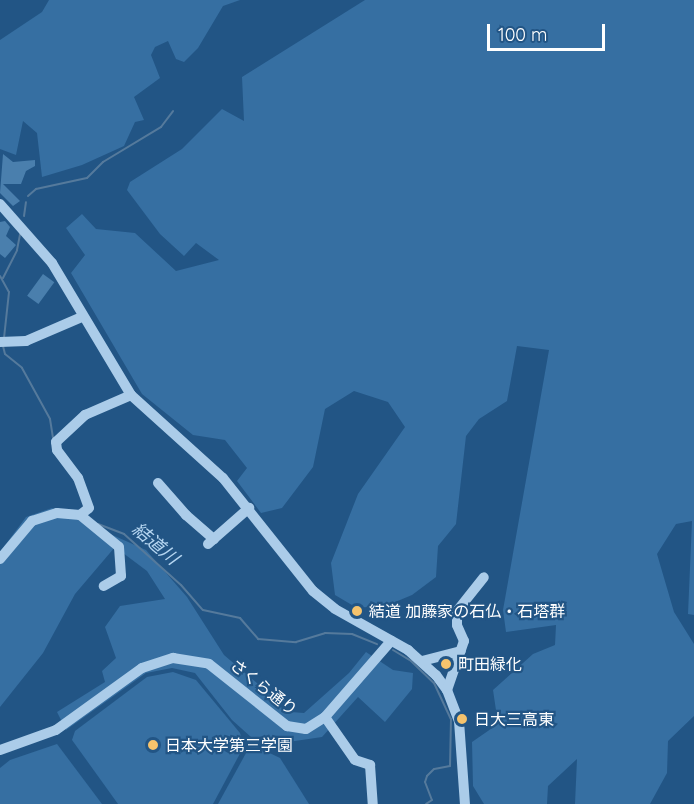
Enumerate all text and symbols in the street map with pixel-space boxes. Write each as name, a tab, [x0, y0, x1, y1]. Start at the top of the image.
scale bar	[490, 12, 608, 50]
text: 100 m	[498, 23, 547, 46]
water label: 結道川	[127, 518, 183, 570]
place label: 結道 加藤家の石仏・石塔群	[369, 601, 565, 621]
marker: 結道 加藤家の石仏・石塔群	[350, 604, 364, 618]
place label: 町田緑化	[458, 654, 522, 674]
street label: さくら通り	[227, 655, 301, 719]
marker: 町田緑化	[439, 657, 453, 671]
place label: 日大三高東	[474, 709, 554, 729]
marker: 日大三高東	[455, 712, 469, 726]
place label: 日本大学第三学園	[165, 735, 293, 755]
marker: 日本大学第三学園	[146, 738, 160, 752]

